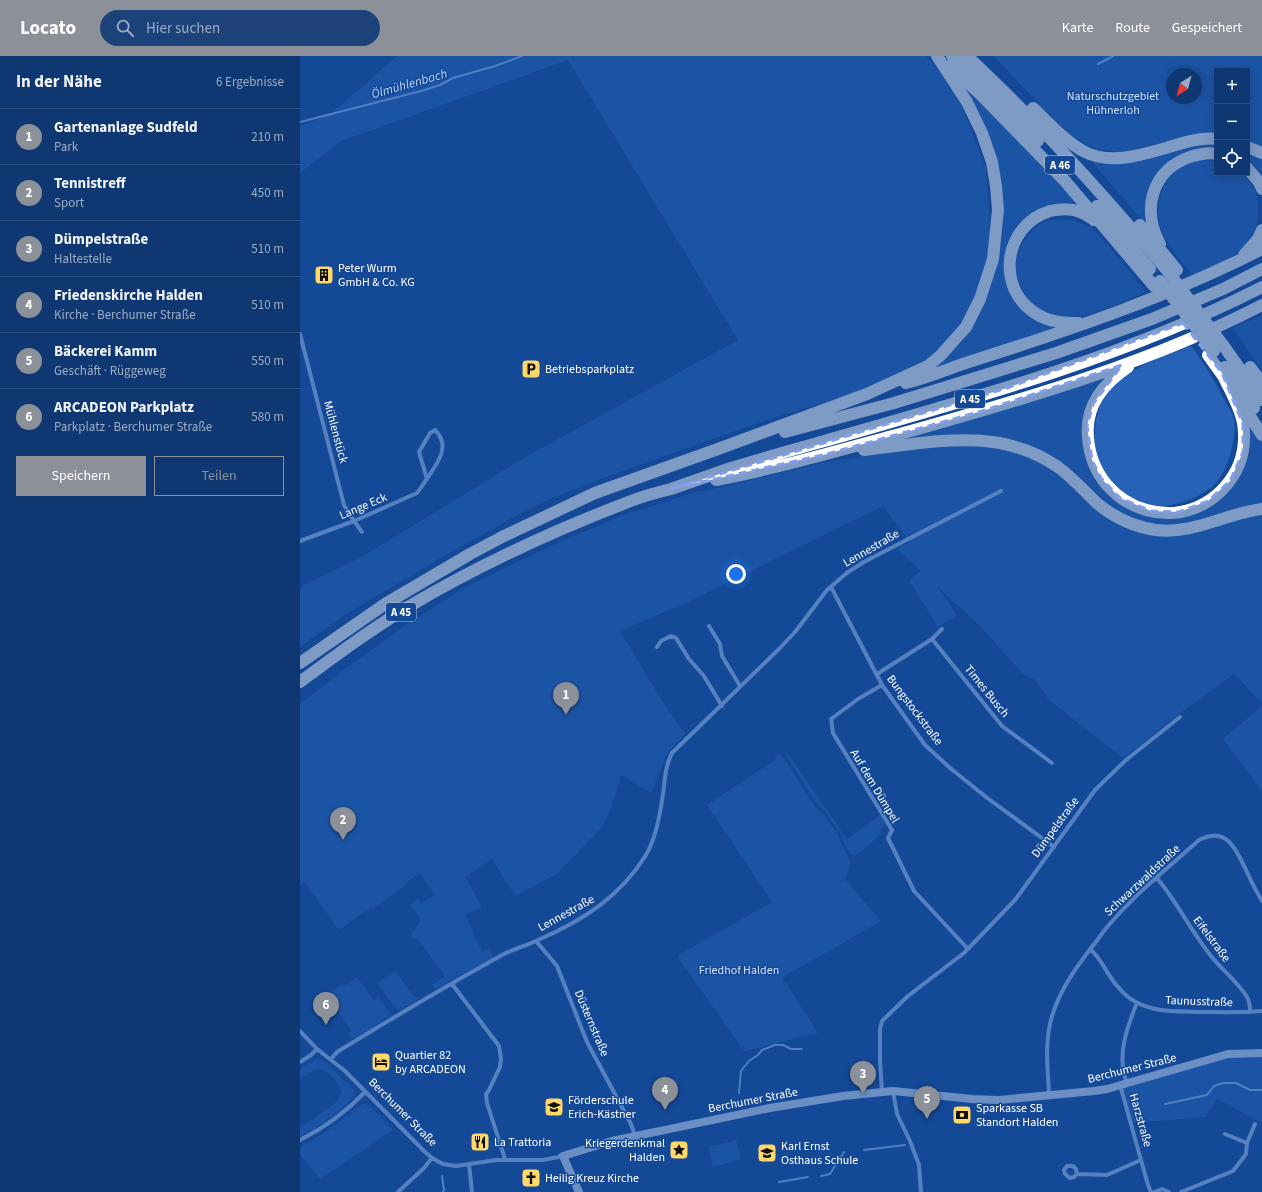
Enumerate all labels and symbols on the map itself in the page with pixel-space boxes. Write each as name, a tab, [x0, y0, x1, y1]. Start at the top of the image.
water label: Ölmühlenbach	[369, 64, 449, 103]
north arrow	[1166, 68, 1202, 104]
park label: Naturschutzgebiet Hühnerloh	[1067, 88, 1159, 119]
road number: A 46	[1045, 156, 1075, 174]
place label: Peter Wurm GmbH & Co. KG	[338, 260, 415, 291]
building icon: Peter Wurm GmbH & Co. KG	[313, 264, 335, 286]
parking icon: Betriebsparkplatz	[520, 358, 542, 380]
place label: Betriebsparkplatz	[545, 361, 634, 378]
road number: A 45	[955, 390, 985, 408]
street label: Mühlenstück	[319, 399, 352, 465]
street label: Lange Eck	[337, 489, 390, 524]
street label: Lennestraße	[840, 525, 903, 571]
your location	[726, 564, 746, 584]
road number: A 45	[386, 603, 416, 621]
street label: Times Busch	[960, 661, 1013, 721]
street label: Bungstockstraße	[882, 671, 947, 749]
pin: 1	[553, 682, 579, 715]
street label: Auf dem Dümpel	[846, 746, 903, 826]
street label: Dümpelstraße	[1028, 793, 1083, 861]
pin: 2	[330, 807, 356, 840]
street label: Schwarzwaldstraße	[1101, 841, 1184, 920]
street label: Lennestraße	[535, 891, 598, 936]
street label: Eifelstraße	[1189, 913, 1234, 966]
park label: Friedhof Halden	[699, 962, 779, 979]
street label: Düsternstraße	[570, 987, 613, 1059]
pin: 6	[313, 992, 339, 1025]
street label: Taunusstraße	[1165, 992, 1233, 1011]
place label: Quartier 82 by ARCADEON	[395, 1047, 466, 1078]
street label: Berchumer Straße	[1086, 1049, 1178, 1088]
hotel icon: Quartier 82 by ARCADEON	[370, 1051, 392, 1073]
pin: 3	[850, 1061, 876, 1094]
street label: Berchumer Straße	[364, 1074, 441, 1151]
pin: 4	[652, 1077, 678, 1110]
street label: Berchumer Straße	[707, 1083, 799, 1118]
pin: 5	[914, 1086, 940, 1119]
street label: Harzstraße	[1125, 1091, 1156, 1149]
place label: Förderschule Erich-Kästner	[568, 1092, 637, 1123]
school or university icon: Förderschule Erich-Kästner	[543, 1096, 565, 1118]
place label: Sparkasse SB Standort Halden	[976, 1100, 1058, 1131]
bank icon: Sparkasse SB Standort Halden	[951, 1104, 973, 1126]
restaurant icon: La Trattoria	[469, 1131, 491, 1153]
place label: La Trattoria	[494, 1134, 551, 1151]
place label: Kriegerdenkmal Halden	[585, 1135, 665, 1166]
place label: Karl Ernst Osthaus Schule	[781, 1138, 858, 1169]
place icon: Kriegerdenkmal Halden	[668, 1139, 690, 1161]
school or university icon: Karl Ernst Osthaus Schule	[756, 1142, 778, 1164]
church icon: Heilig Kreuz Kirche	[520, 1167, 542, 1189]
place label: Heilig Kreuz Kirche	[545, 1170, 639, 1187]

